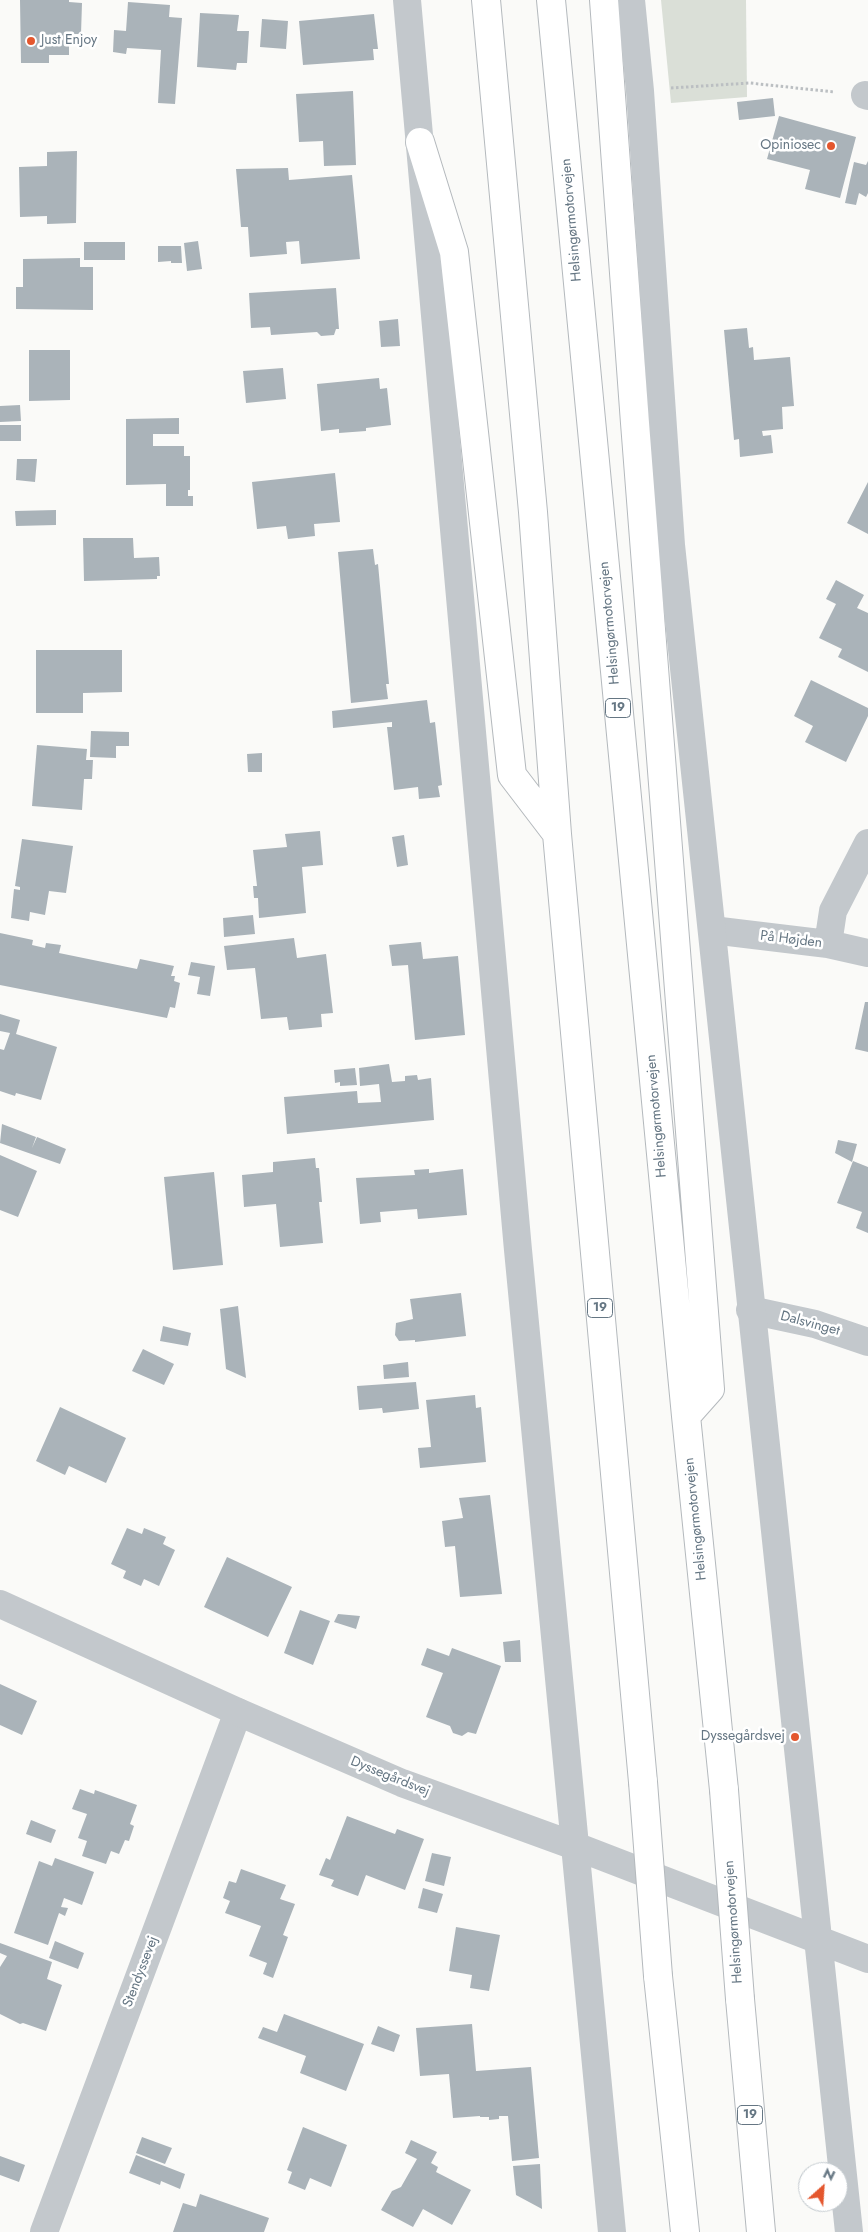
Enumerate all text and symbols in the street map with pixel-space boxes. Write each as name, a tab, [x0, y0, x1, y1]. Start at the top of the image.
place label: Just Enjoy	[41, 33, 97, 49]
marker: Just Enjoy	[25, 35, 37, 47]
place label: Opiniosec	[760, 138, 821, 154]
marker: Opiniosec	[825, 140, 837, 152]
street label: Helsingørmotorvejen	[558, 158, 586, 282]
street label: Helsingørmotorvejen	[596, 561, 624, 685]
road number: 19	[606, 698, 630, 718]
street label: På Højden	[759, 928, 823, 952]
street label: Helsingørmotorvejen	[643, 1054, 671, 1178]
road number: 19	[588, 1299, 612, 1318]
street label: Dalsvinget	[778, 1308, 842, 1340]
street label: Helsingørmotorvejen	[681, 1457, 711, 1581]
place label: Dyssegårdsvej	[701, 1729, 785, 1745]
marker: Dyssegårdsvej	[789, 1731, 801, 1743]
street label: Dyssegårdsvej	[348, 1753, 432, 1801]
street label: Helsingørmotorvejen	[721, 1860, 747, 1984]
street label: Stendyssevej	[120, 1934, 162, 2010]
road number: 19	[738, 2106, 762, 2124]
north arrow	[798, 2162, 848, 2212]
text: N	[820, 2163, 839, 2186]

